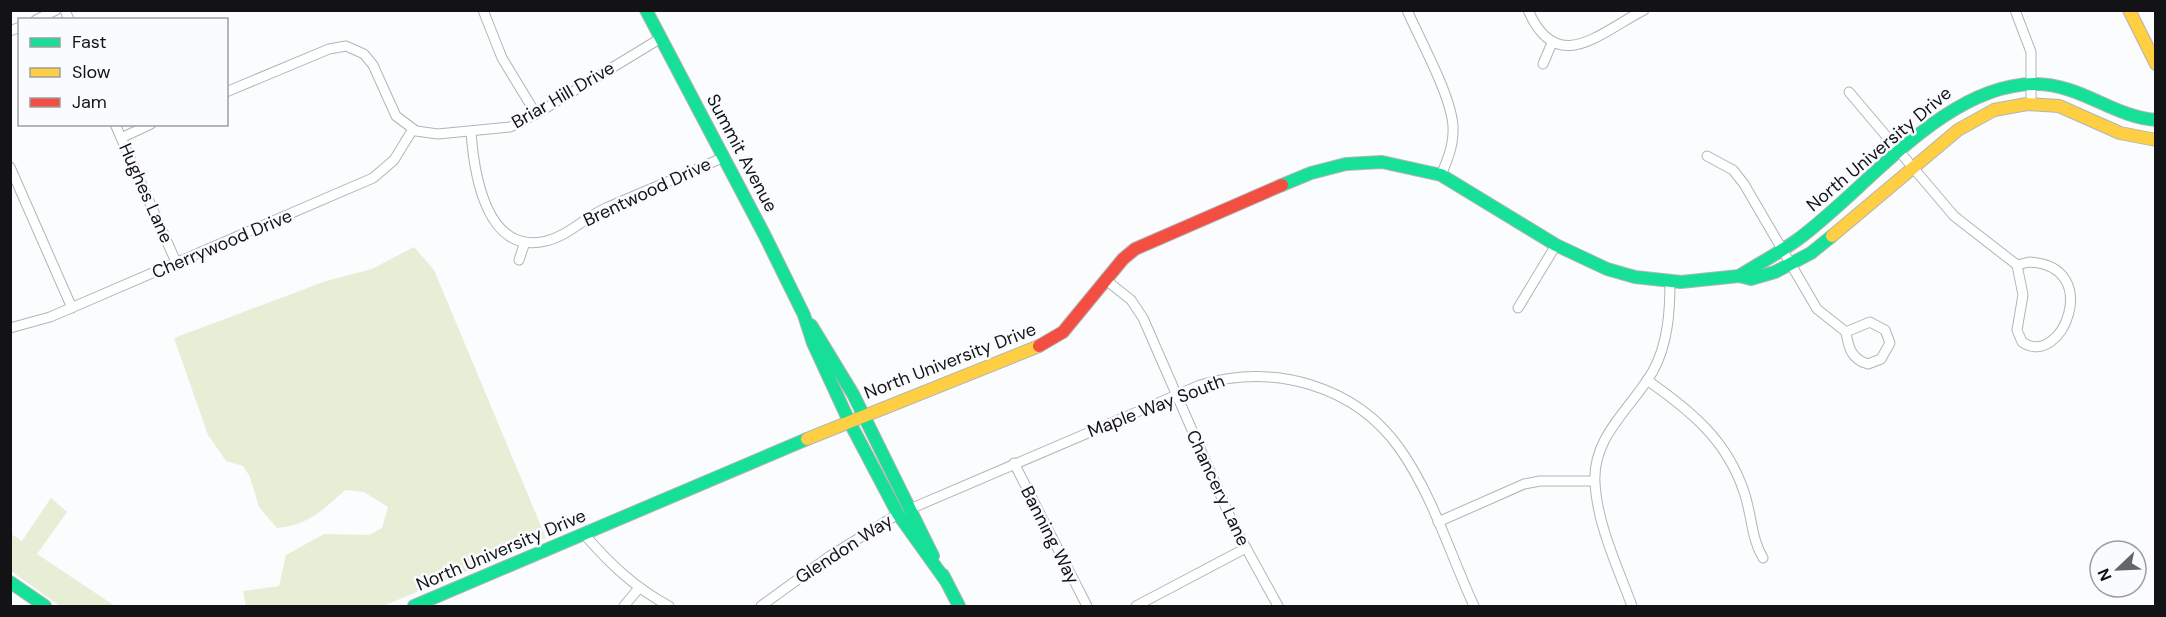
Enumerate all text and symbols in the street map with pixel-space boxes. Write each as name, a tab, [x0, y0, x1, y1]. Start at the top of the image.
legend	[18, 18, 228, 126]
text: Fast	[72, 30, 107, 54]
street label: Briar Hill Drive	[507, 56, 619, 134]
text: Slow	[72, 60, 111, 84]
street label: North University Drive	[1802, 81, 1956, 217]
text: Jam	[72, 90, 107, 114]
street label: Summit Avenue	[701, 90, 783, 216]
street label: Hughes Lane	[113, 139, 179, 247]
street label: Brentwood Drive	[579, 152, 715, 232]
street label: Cherrywood Drive	[148, 204, 296, 284]
street label: North University Drive	[861, 317, 1039, 405]
street label: Maple Way South	[1084, 369, 1228, 443]
street label: Chancery Lane	[1181, 426, 1255, 550]
street label: Banning Way	[1015, 482, 1085, 588]
street label: North University Drive	[412, 503, 590, 597]
street label: Glendon Way	[791, 509, 897, 589]
north arrow	[2088, 539, 2148, 599]
text: N	[2093, 565, 2117, 584]

